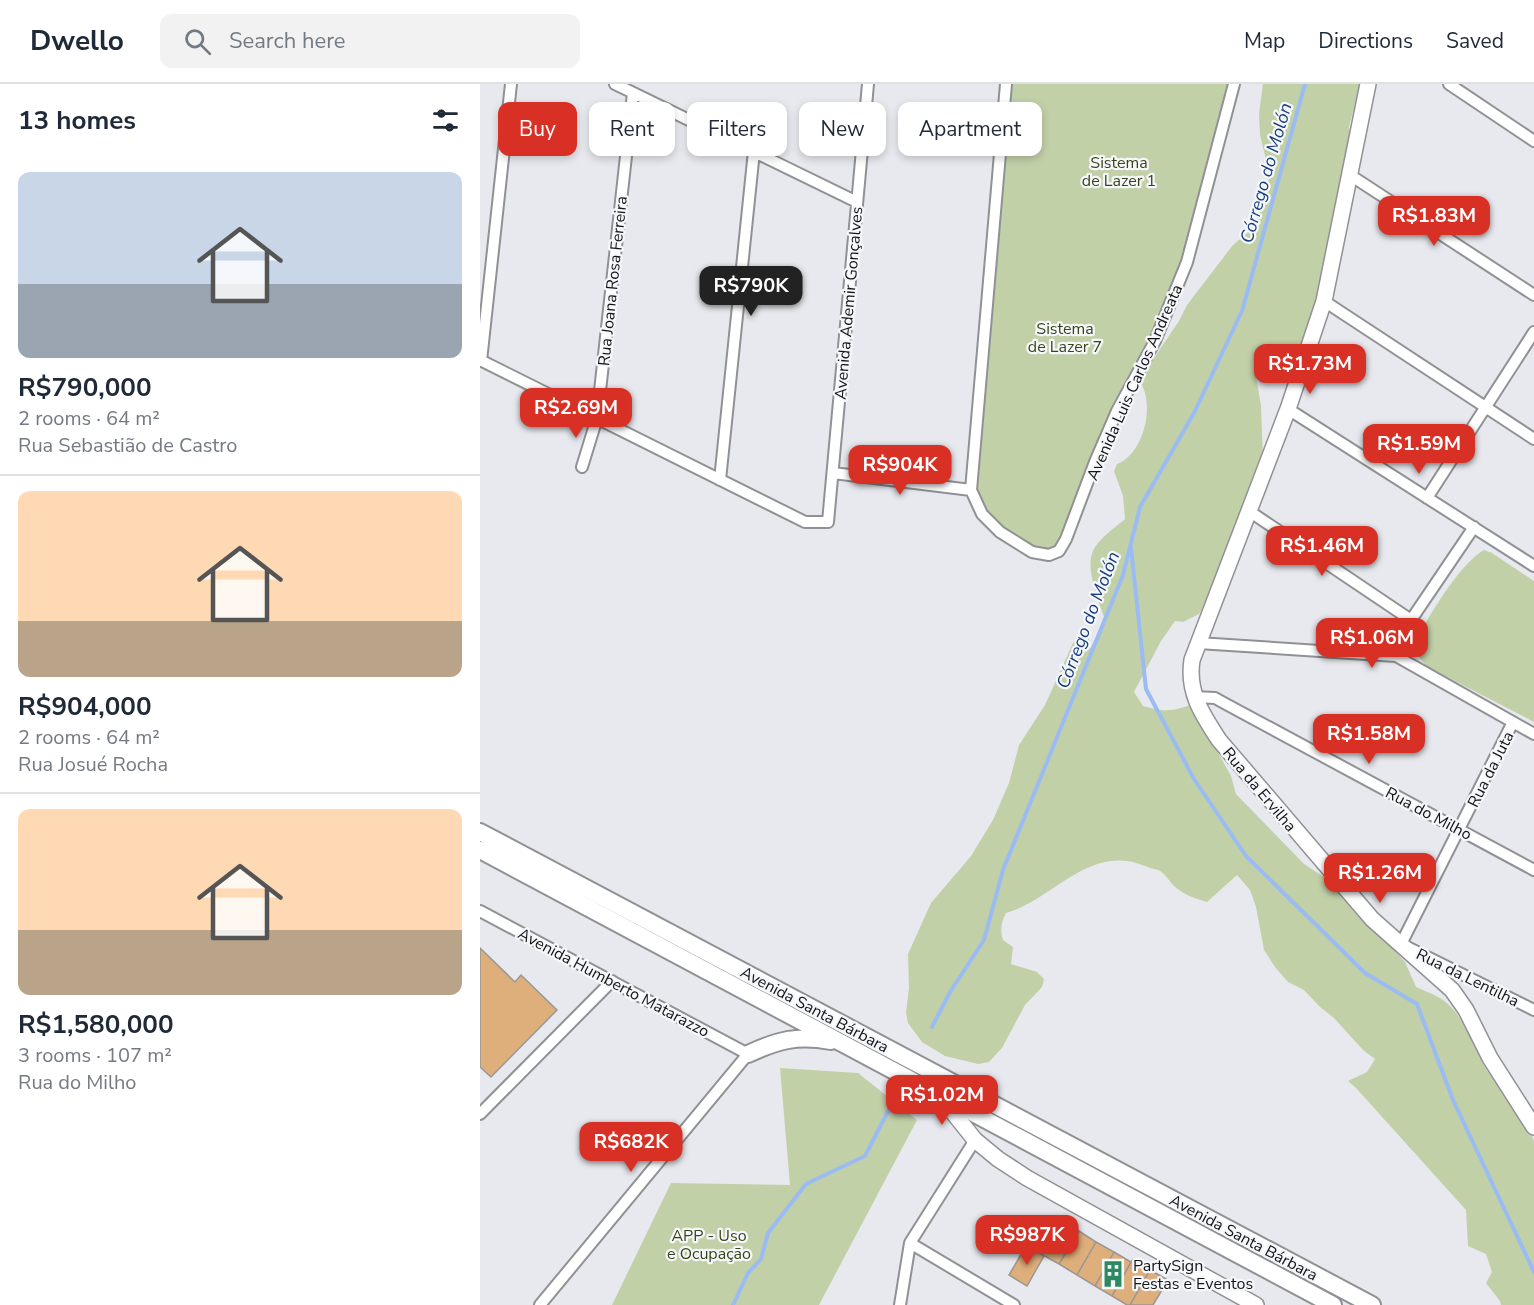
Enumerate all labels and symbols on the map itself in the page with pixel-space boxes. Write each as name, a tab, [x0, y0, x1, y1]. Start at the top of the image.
water label: Córrego do Molón	[1234, 100, 1298, 246]
park label: Sistema de Lazer 1	[1082, 152, 1156, 192]
street label: Rua Joana Rosa Ferreira	[593, 195, 633, 367]
pin: R$1.83M	[1379, 196, 1489, 247]
street label: Avenida Ademir Gonçalves	[830, 206, 868, 400]
pin: R$790K	[702, 266, 800, 317]
street label: Avenida Luis Carlos Andreata	[1082, 281, 1188, 484]
park label: Sistema de Lazer 7	[1028, 318, 1102, 358]
pin: R$1.73M	[1255, 344, 1365, 395]
pin: R$2.69M	[521, 388, 631, 439]
pin: R$1.59M	[1364, 424, 1474, 475]
pin: R$904K	[851, 445, 949, 496]
pin: R$1.46M	[1267, 526, 1377, 577]
water label: Córrego do Molón	[1051, 548, 1125, 692]
pin: R$1.06M	[1317, 618, 1427, 669]
pin: R$1.58M	[1314, 714, 1424, 765]
street label: Rua da Juta	[1462, 728, 1519, 811]
street label: Rua da Ervilha	[1217, 743, 1301, 837]
street label: Rua do Milho	[1382, 782, 1476, 846]
pin: R$1.26M	[1325, 853, 1435, 904]
street label: Avenida Humberto Matarazzo	[514, 923, 713, 1043]
street label: Rua da Lentilha	[1412, 943, 1523, 1012]
street label: Avenida Santa Bárbara	[736, 961, 893, 1058]
pin: R$1.02M	[887, 1075, 997, 1126]
pin: R$682K	[582, 1122, 680, 1173]
street label: Avenida Santa Bárbara	[1165, 1189, 1322, 1286]
pin: R$987K	[978, 1215, 1076, 1266]
park label: APP - Uso e Ocupação	[667, 1225, 751, 1265]
place label: PartySign Festas e Eventos	[1133, 1255, 1253, 1295]
building icon: PartySign Festas e Eventos	[1098, 1259, 1128, 1289]

